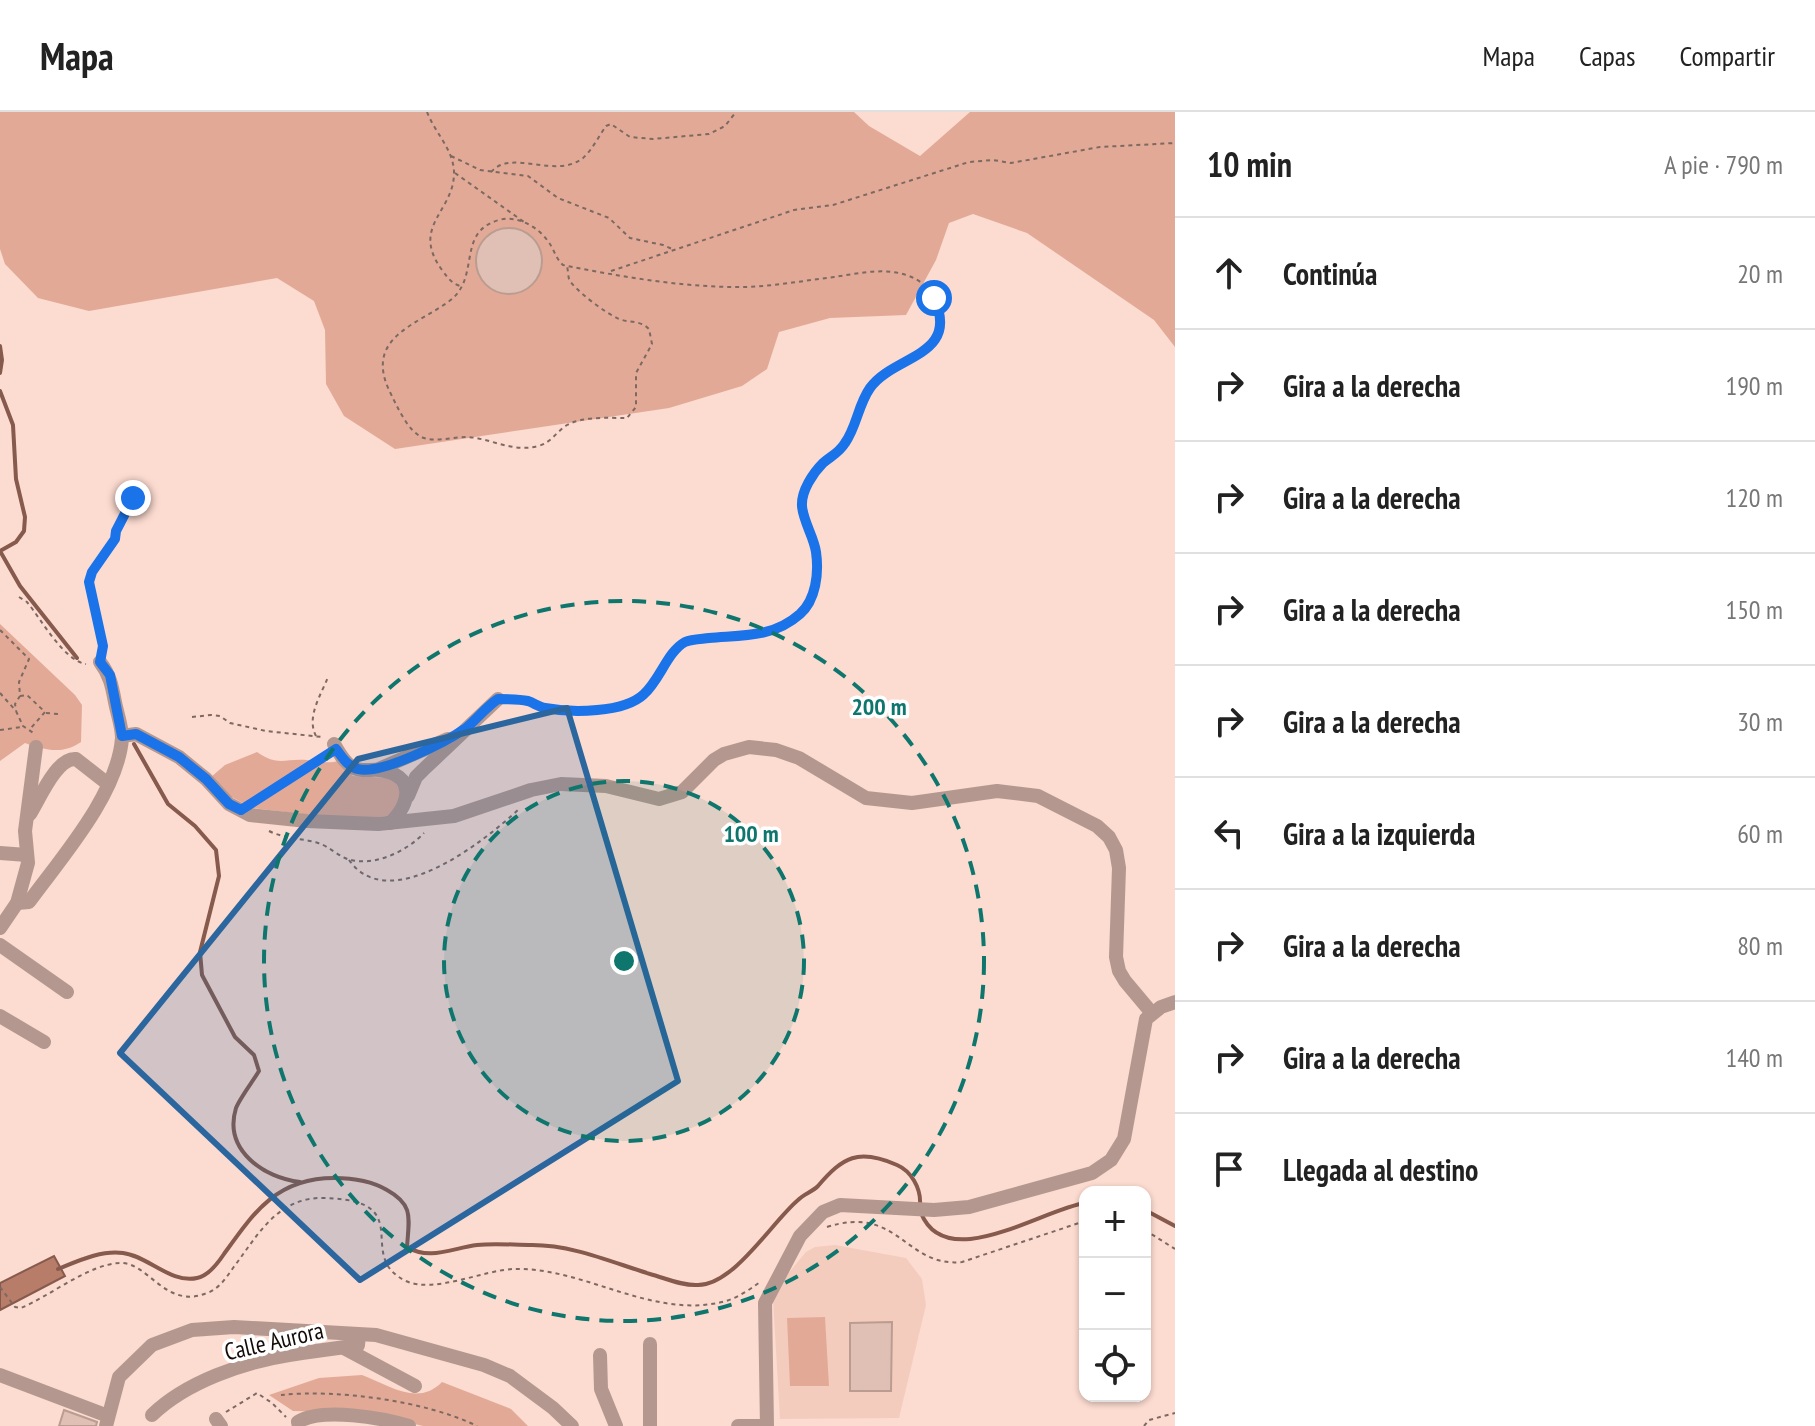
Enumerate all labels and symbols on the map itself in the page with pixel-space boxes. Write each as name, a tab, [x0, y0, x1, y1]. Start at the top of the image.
route start	[916, 280, 952, 316]
route end	[115, 480, 151, 516]
text: 200 m	[851, 691, 907, 722]
text: 100 m	[723, 818, 779, 849]
centre of rings	[610, 947, 638, 975]
street label: Calle Aurora	[221, 1315, 327, 1367]

